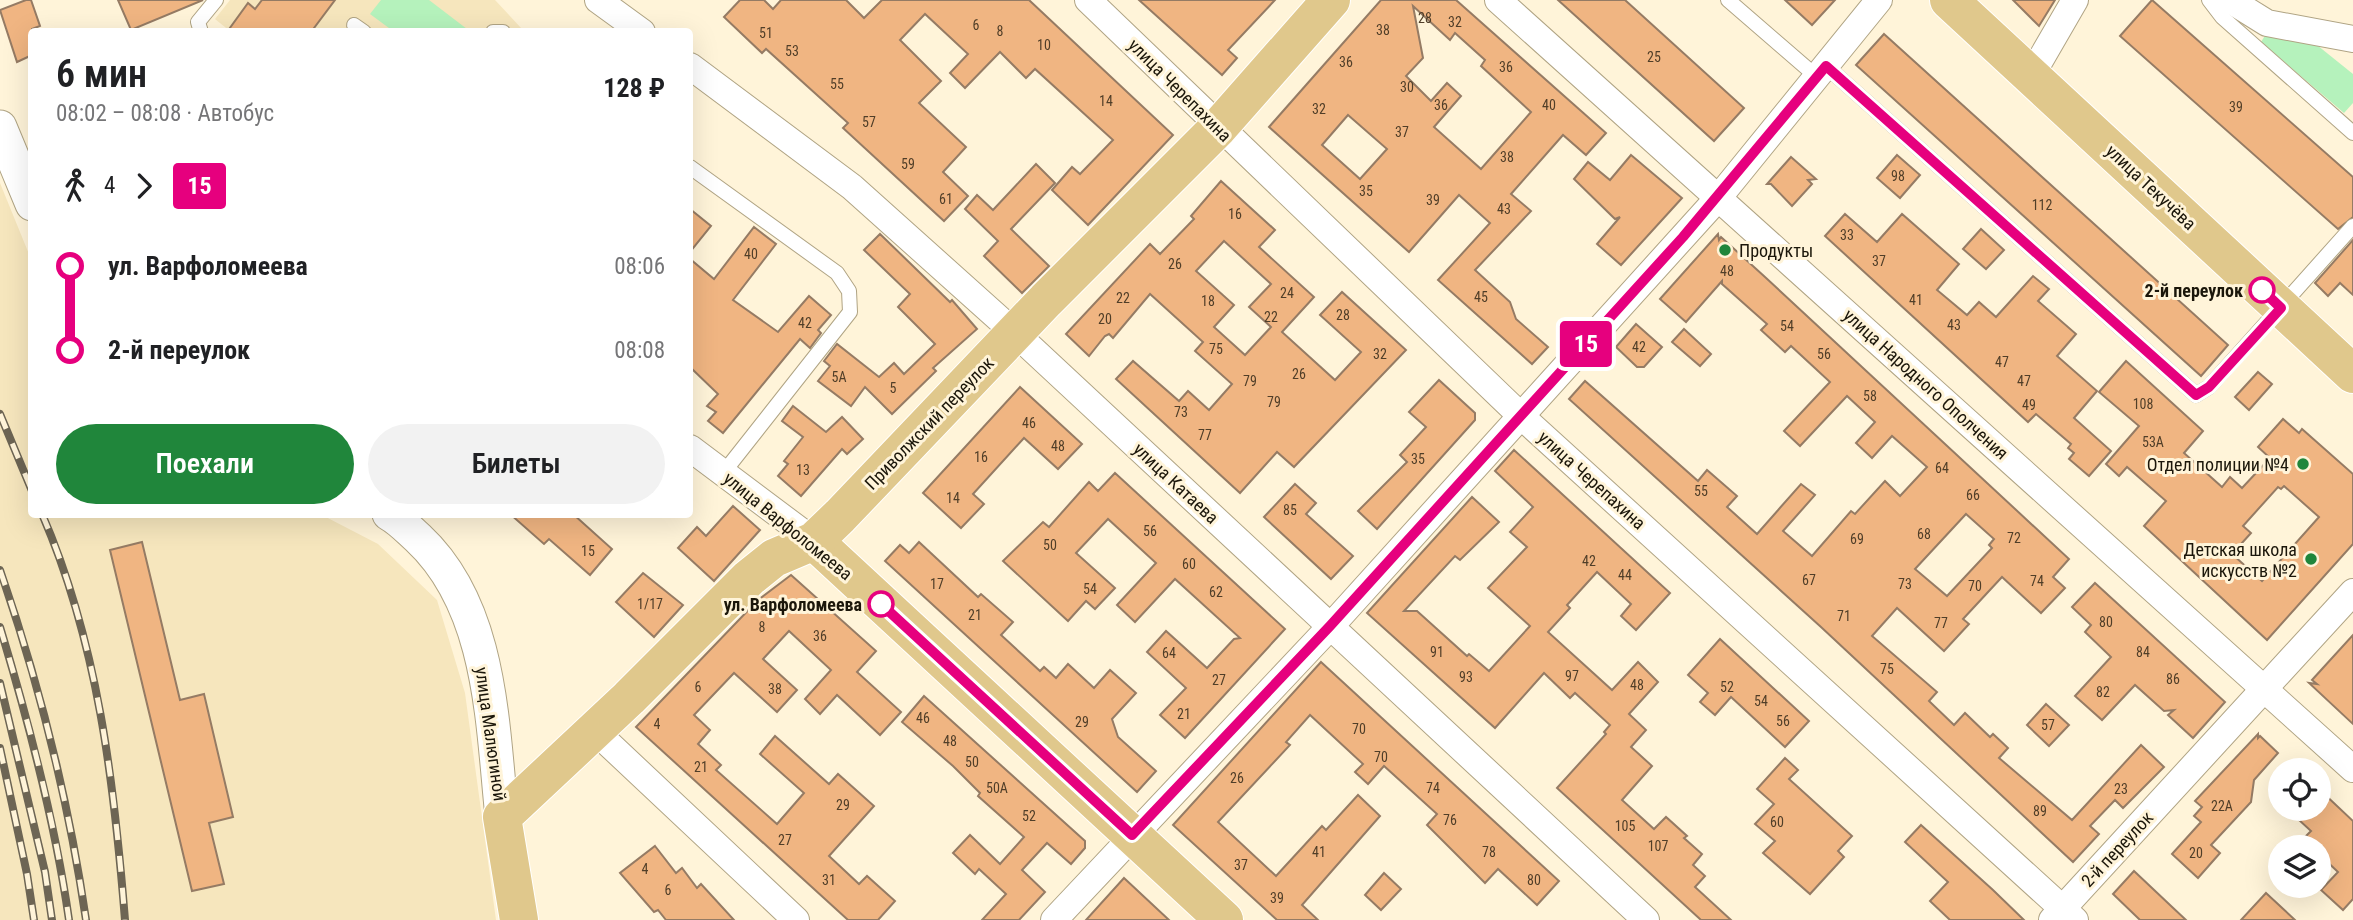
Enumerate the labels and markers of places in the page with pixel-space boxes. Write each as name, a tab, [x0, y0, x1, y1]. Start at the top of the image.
place label: Продукты	[1739, 240, 1813, 261]
marker: Продукты	[1717, 242, 1733, 258]
marker: 2-й переулок	[2249, 277, 2275, 303]
place label: 2-й переулок	[2145, 280, 2243, 301]
place label: Отдел полиции №4	[2147, 454, 2289, 475]
marker: Отдел полиции №4	[2295, 456, 2311, 472]
place label: Детская школа искусств №2	[2184, 539, 2297, 581]
marker: Детская школа искусств №2	[2303, 551, 2319, 567]
marker: ул. Варфоломеева	[868, 591, 894, 617]
place label: ул. Варфоломеева	[724, 594, 862, 615]

